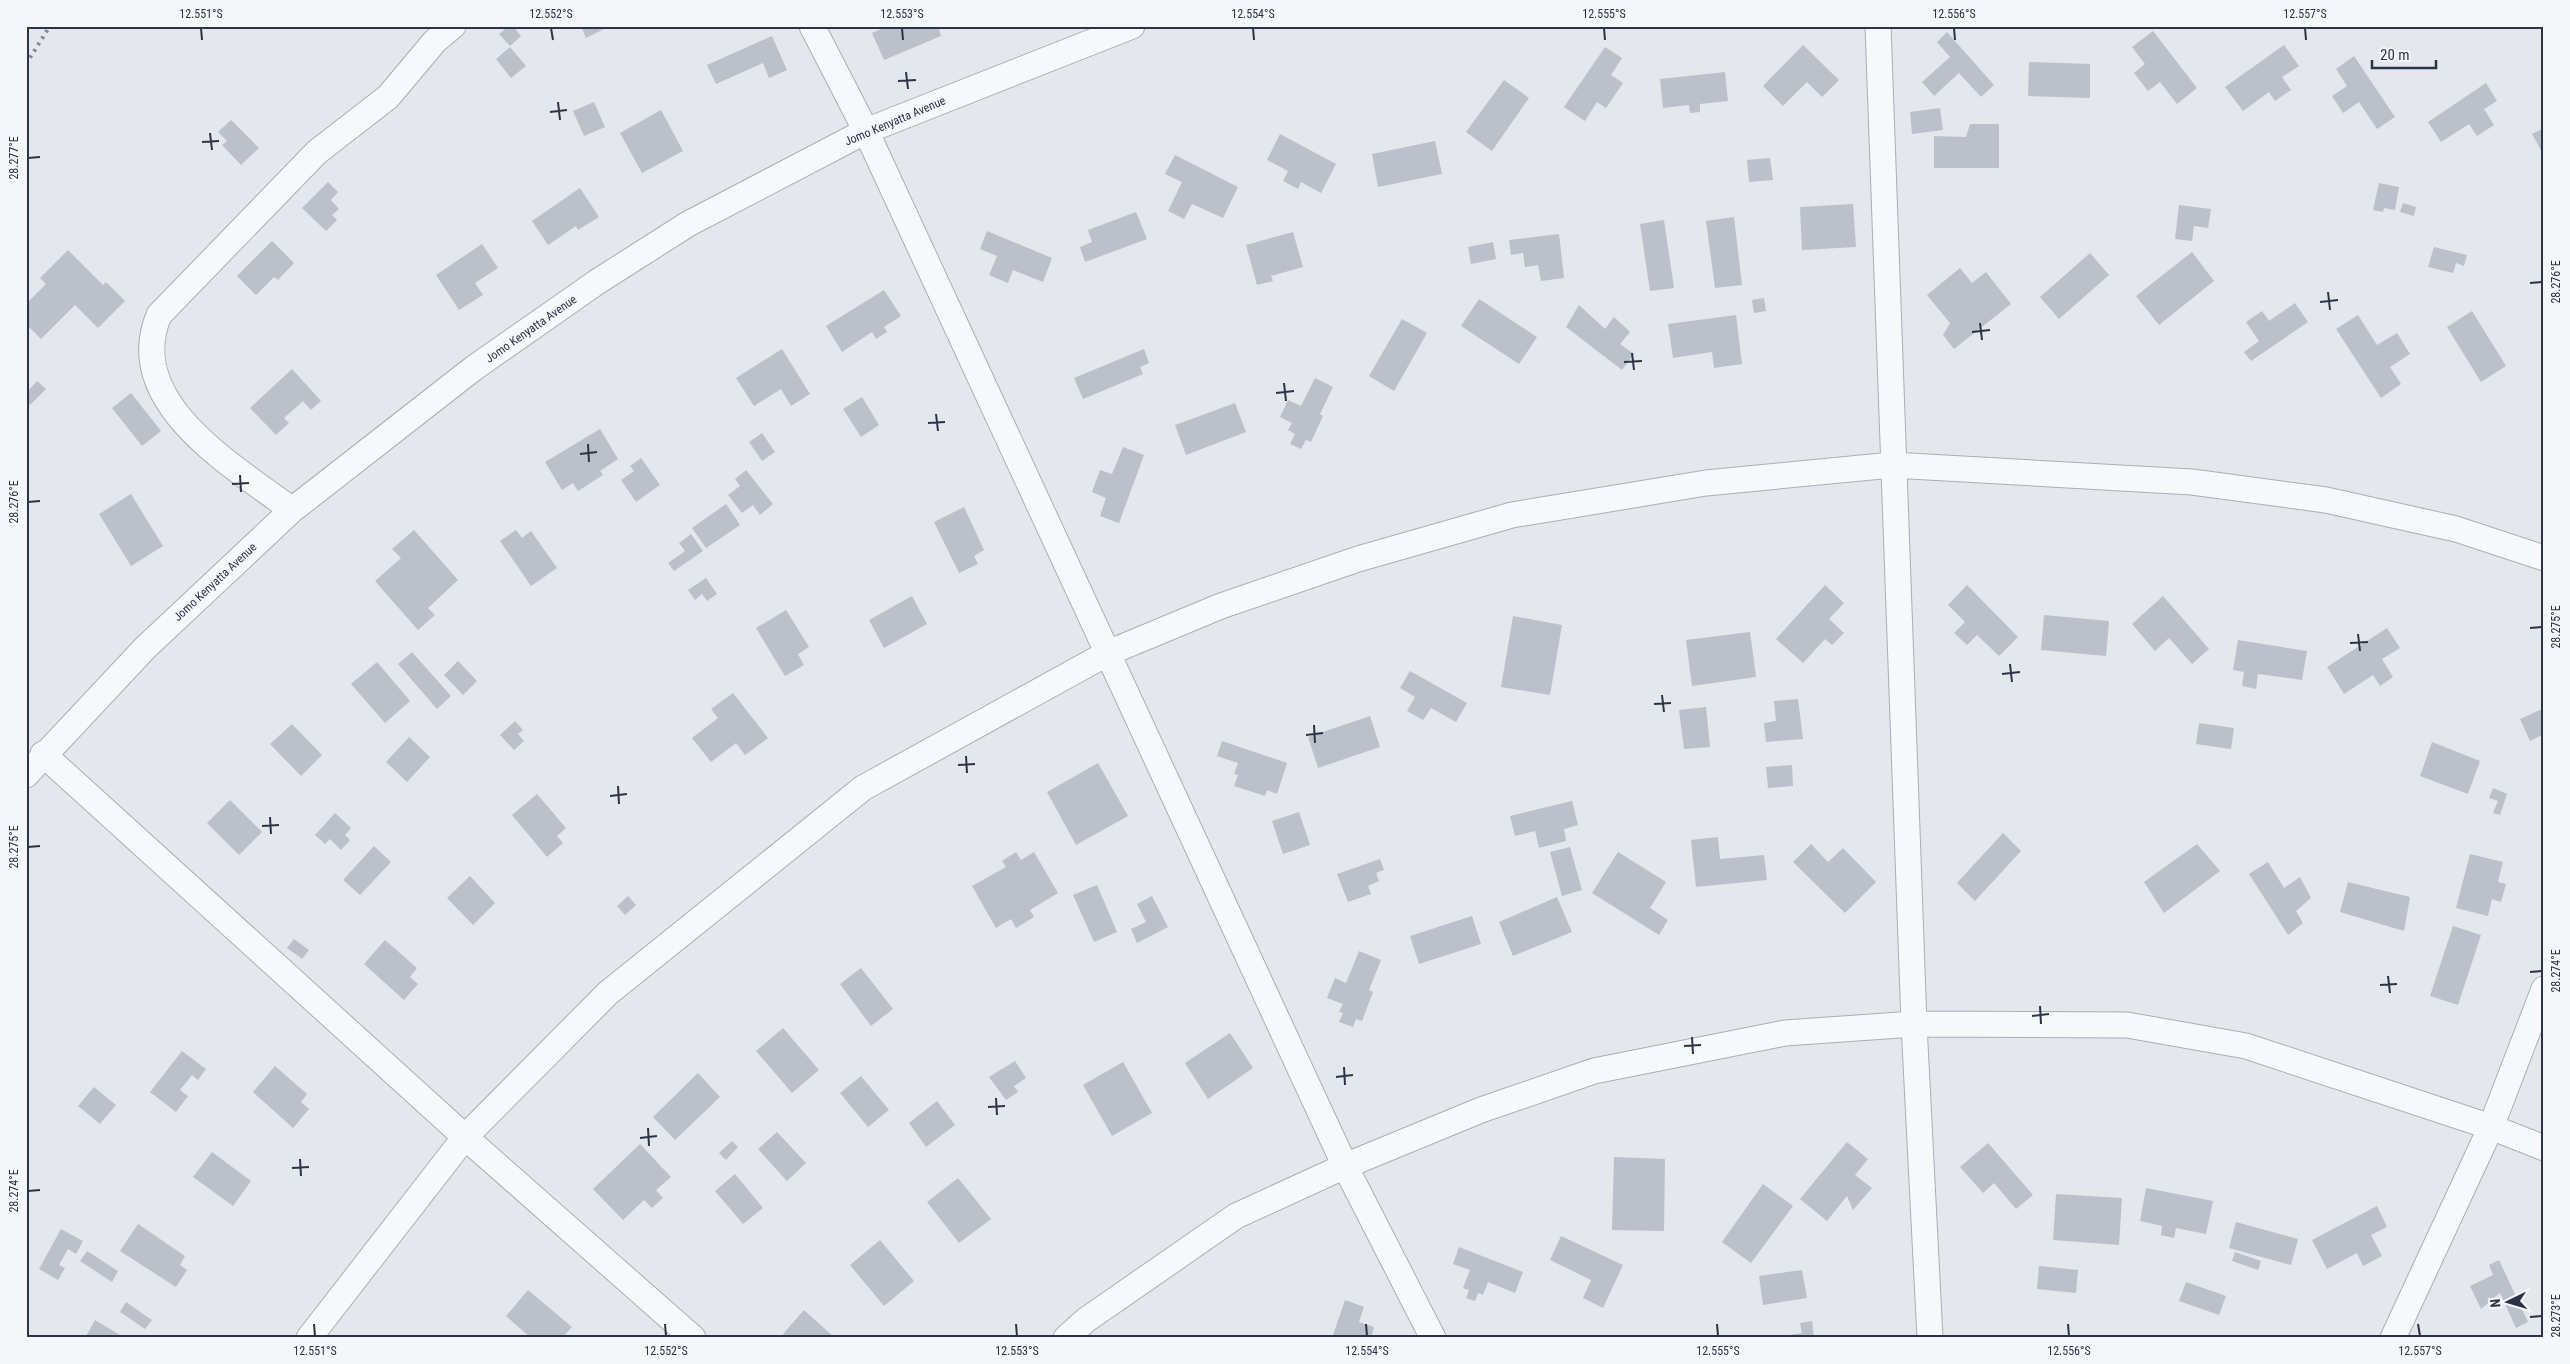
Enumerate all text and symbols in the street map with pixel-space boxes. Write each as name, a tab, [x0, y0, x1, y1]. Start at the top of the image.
text: 12.551°S	[179, 7, 223, 21]
text: 12.552°S	[529, 7, 573, 21]
text: 12.553°S	[880, 7, 924, 21]
text: 12.554°S	[1231, 7, 1275, 21]
text: 12.555°S	[1582, 7, 1626, 21]
text: 12.556°S	[1932, 7, 1976, 21]
text: 12.557°S	[2283, 7, 2327, 21]
scale bar	[2372, 38, 2436, 70]
text: 20 m	[2380, 46, 2410, 64]
street label: Jomo Kenyatta Avenue	[842, 93, 948, 149]
text: 28.277°E	[7, 136, 21, 180]
text: 28.276°E	[2549, 260, 2563, 304]
street label: Jomo Kenyatta Avenue	[483, 292, 580, 366]
text: 28.276°E	[7, 480, 21, 524]
street label: Jomo Kenyatta Avenue	[171, 540, 260, 624]
text: 28.275°E	[2549, 605, 2563, 649]
text: 28.275°E	[7, 825, 21, 869]
text: 28.274°E	[2549, 949, 2563, 993]
text: 28.274°E	[7, 1169, 21, 1213]
north arrow	[2482, 1276, 2532, 1326]
text: 28.273°E	[2549, 1294, 2563, 1338]
text: N	[2487, 1298, 2503, 1308]
text: 12.551°S	[293, 1344, 337, 1358]
text: 12.552°S	[644, 1344, 688, 1358]
text: 12.553°S	[995, 1344, 1039, 1358]
text: 12.554°S	[1345, 1344, 1389, 1358]
text: 12.555°S	[1696, 1344, 1740, 1358]
text: 12.556°S	[2047, 1344, 2091, 1358]
text: 12.557°S	[2398, 1344, 2442, 1358]

